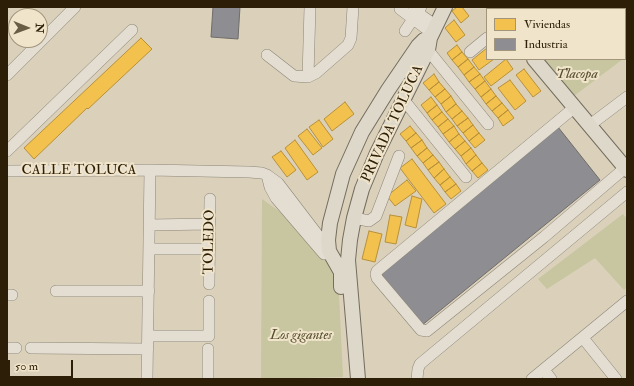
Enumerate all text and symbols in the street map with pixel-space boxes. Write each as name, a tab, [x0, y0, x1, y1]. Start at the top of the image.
north arrow	[8, 8, 48, 48]
legend	[486, 8, 626, 60]
text: Viviendas	[524, 17, 570, 32]
text: N	[33, 23, 46, 33]
text: Industria	[524, 37, 568, 52]
street label: PRIVADA TOLUCA	[358, 63, 428, 185]
park label: Tlacopa	[556, 67, 598, 83]
street label: CALLE TOLUCA	[22, 163, 136, 179]
street label: TOLEDO	[201, 210, 219, 274]
park label: Los gigantes	[270, 328, 332, 344]
scale bar	[10, 352, 75, 378]
text: 50 m	[15, 359, 38, 374]

